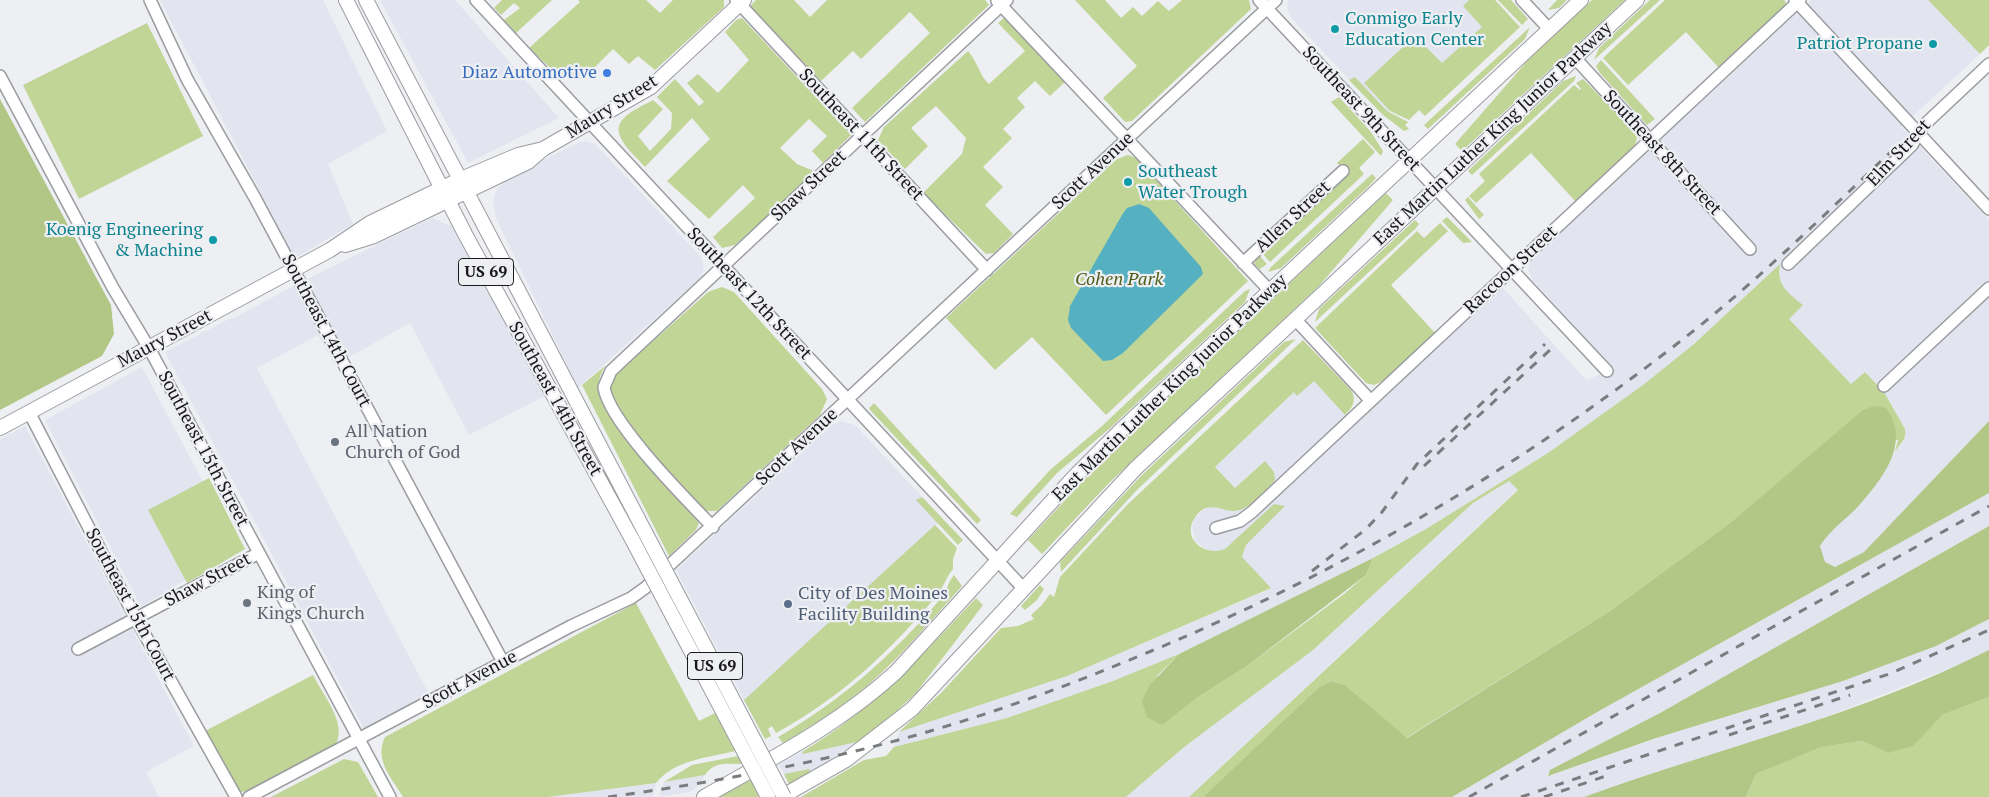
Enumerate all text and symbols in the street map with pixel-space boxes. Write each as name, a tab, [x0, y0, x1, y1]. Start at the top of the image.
place label: Conmigo Early Education Center	[1345, 8, 1484, 50]
street label: East Martin Luther King Junior Parkway	[1369, 18, 1617, 250]
marker: Conmigo Early Education Center	[1329, 23, 1341, 35]
place label: Patriot Propane	[1797, 33, 1923, 55]
marker: Patriot Propane	[1927, 38, 1939, 50]
street label: Southeast 9th Street	[1297, 42, 1425, 176]
place label: Diaz Automotive	[462, 62, 597, 84]
street label: Southeast 11th Street	[794, 64, 928, 206]
marker: Diaz Automotive	[601, 67, 613, 79]
street label: Maury Street	[562, 70, 662, 144]
street label: Southeast 8th Street	[1598, 86, 1726, 220]
street label: Elm Street	[1863, 115, 1935, 191]
street label: Scott Avenue	[1048, 128, 1138, 214]
street label: Shaw Street	[767, 146, 851, 226]
place label: Southeast Water Trough	[1138, 161, 1248, 203]
marker: Southeast Water Trough	[1122, 176, 1134, 188]
street label: Allen Street	[1251, 177, 1335, 257]
place label: Koenig Engineering & Machine	[46, 219, 203, 262]
street label: Raccoon Street	[1460, 221, 1562, 319]
street label: Southeast 12th Street	[682, 223, 816, 365]
marker: Koenig Engineering & Machine	[207, 234, 219, 246]
street label: Southeast 14th Court	[277, 251, 375, 411]
road number: US 69	[458, 258, 514, 286]
park label: Cohen Park	[1075, 269, 1163, 291]
street label: East Martin Luther King Junior Parkway	[1048, 270, 1292, 506]
street label: Maury Street	[114, 305, 216, 373]
street label: Southeast 14th Street	[504, 318, 606, 480]
street label: Southeast 15th Street	[153, 368, 253, 530]
street label: Scott Avenue	[752, 404, 842, 490]
place label: All Nation Church of God	[345, 421, 461, 464]
marker: All Nation Church of God	[329, 436, 341, 448]
street label: Southeast 15th Court	[81, 525, 179, 685]
street label: Shaw Street	[161, 548, 255, 612]
place label: King of Kings Church	[257, 582, 365, 624]
place label: City of Des Moines Facility Building	[798, 583, 948, 626]
marker: King of Kings Church	[241, 597, 253, 609]
marker: City of Des Moines Facility Building	[782, 598, 794, 610]
street label: Scott Avenue	[419, 646, 521, 714]
road number: US 69	[688, 652, 742, 679]

